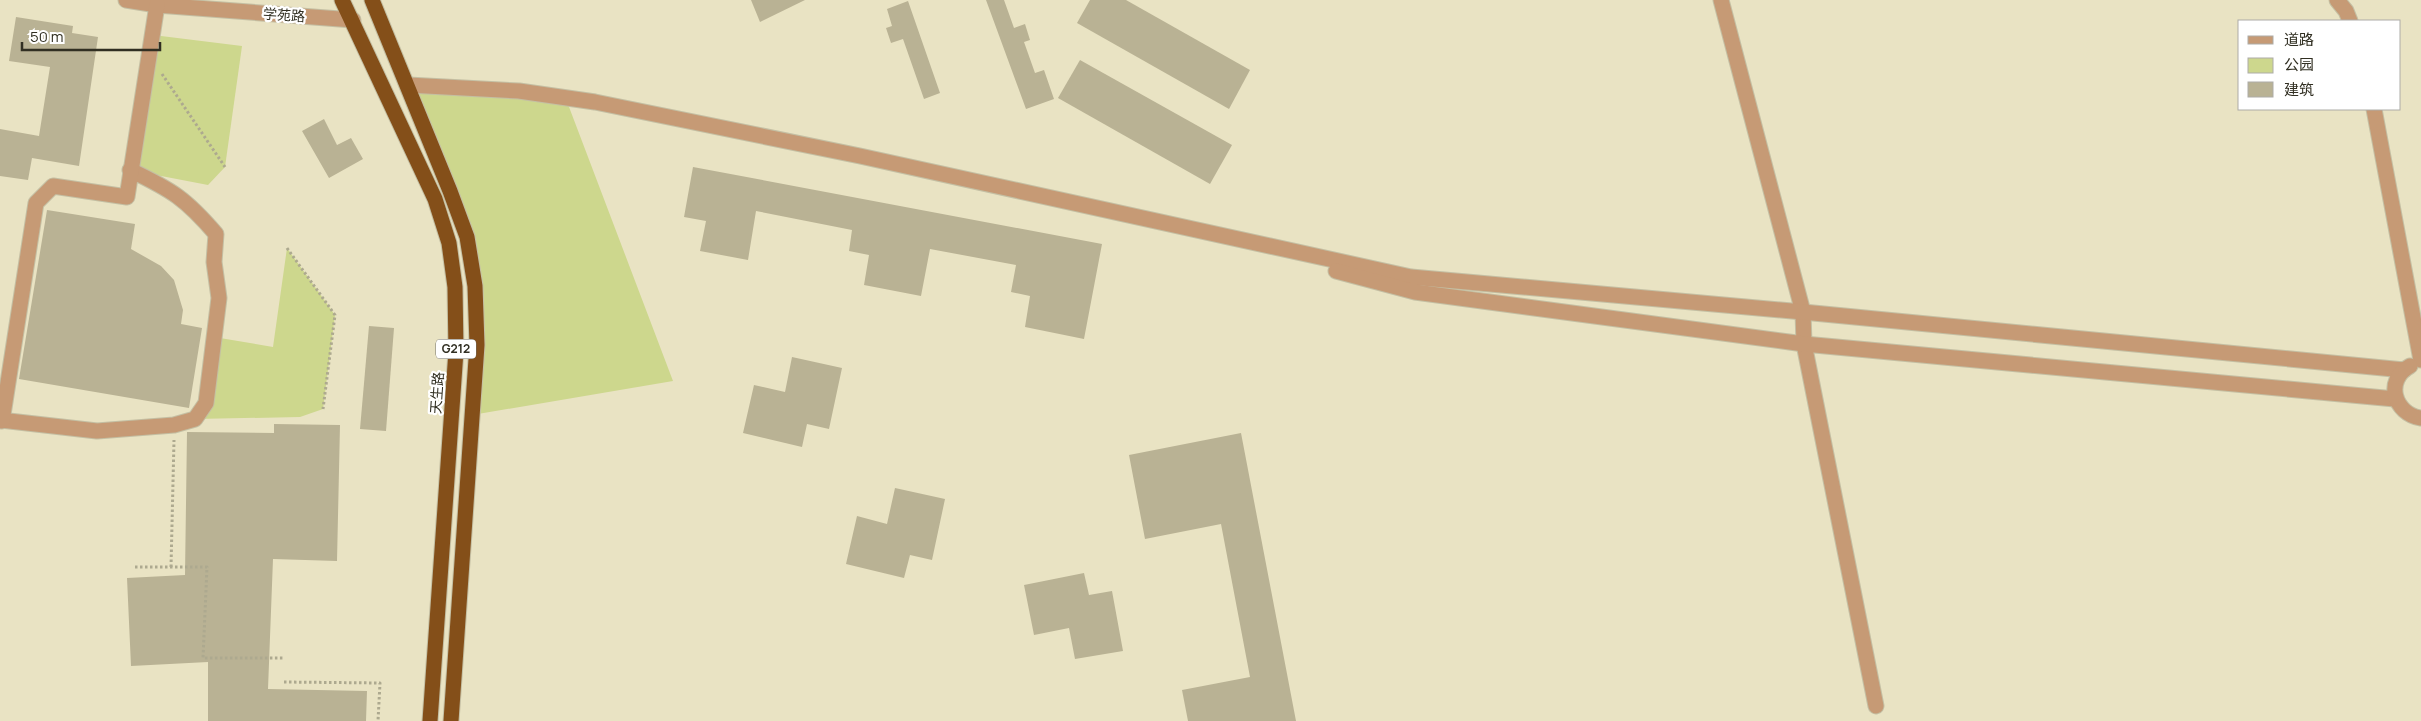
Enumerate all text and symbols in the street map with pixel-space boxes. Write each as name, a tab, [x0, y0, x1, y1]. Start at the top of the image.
street label: 学苑路	[262, 4, 306, 25]
scale bar	[22, 20, 160, 52]
legend	[2238, 20, 2401, 110]
text: 50 m	[30, 26, 64, 47]
text: 道路	[2284, 29, 2314, 50]
text: 公园	[2284, 54, 2314, 75]
text: 建筑	[2284, 79, 2314, 100]
road number: G212	[436, 339, 476, 358]
street label: 天生路	[426, 371, 447, 415]

